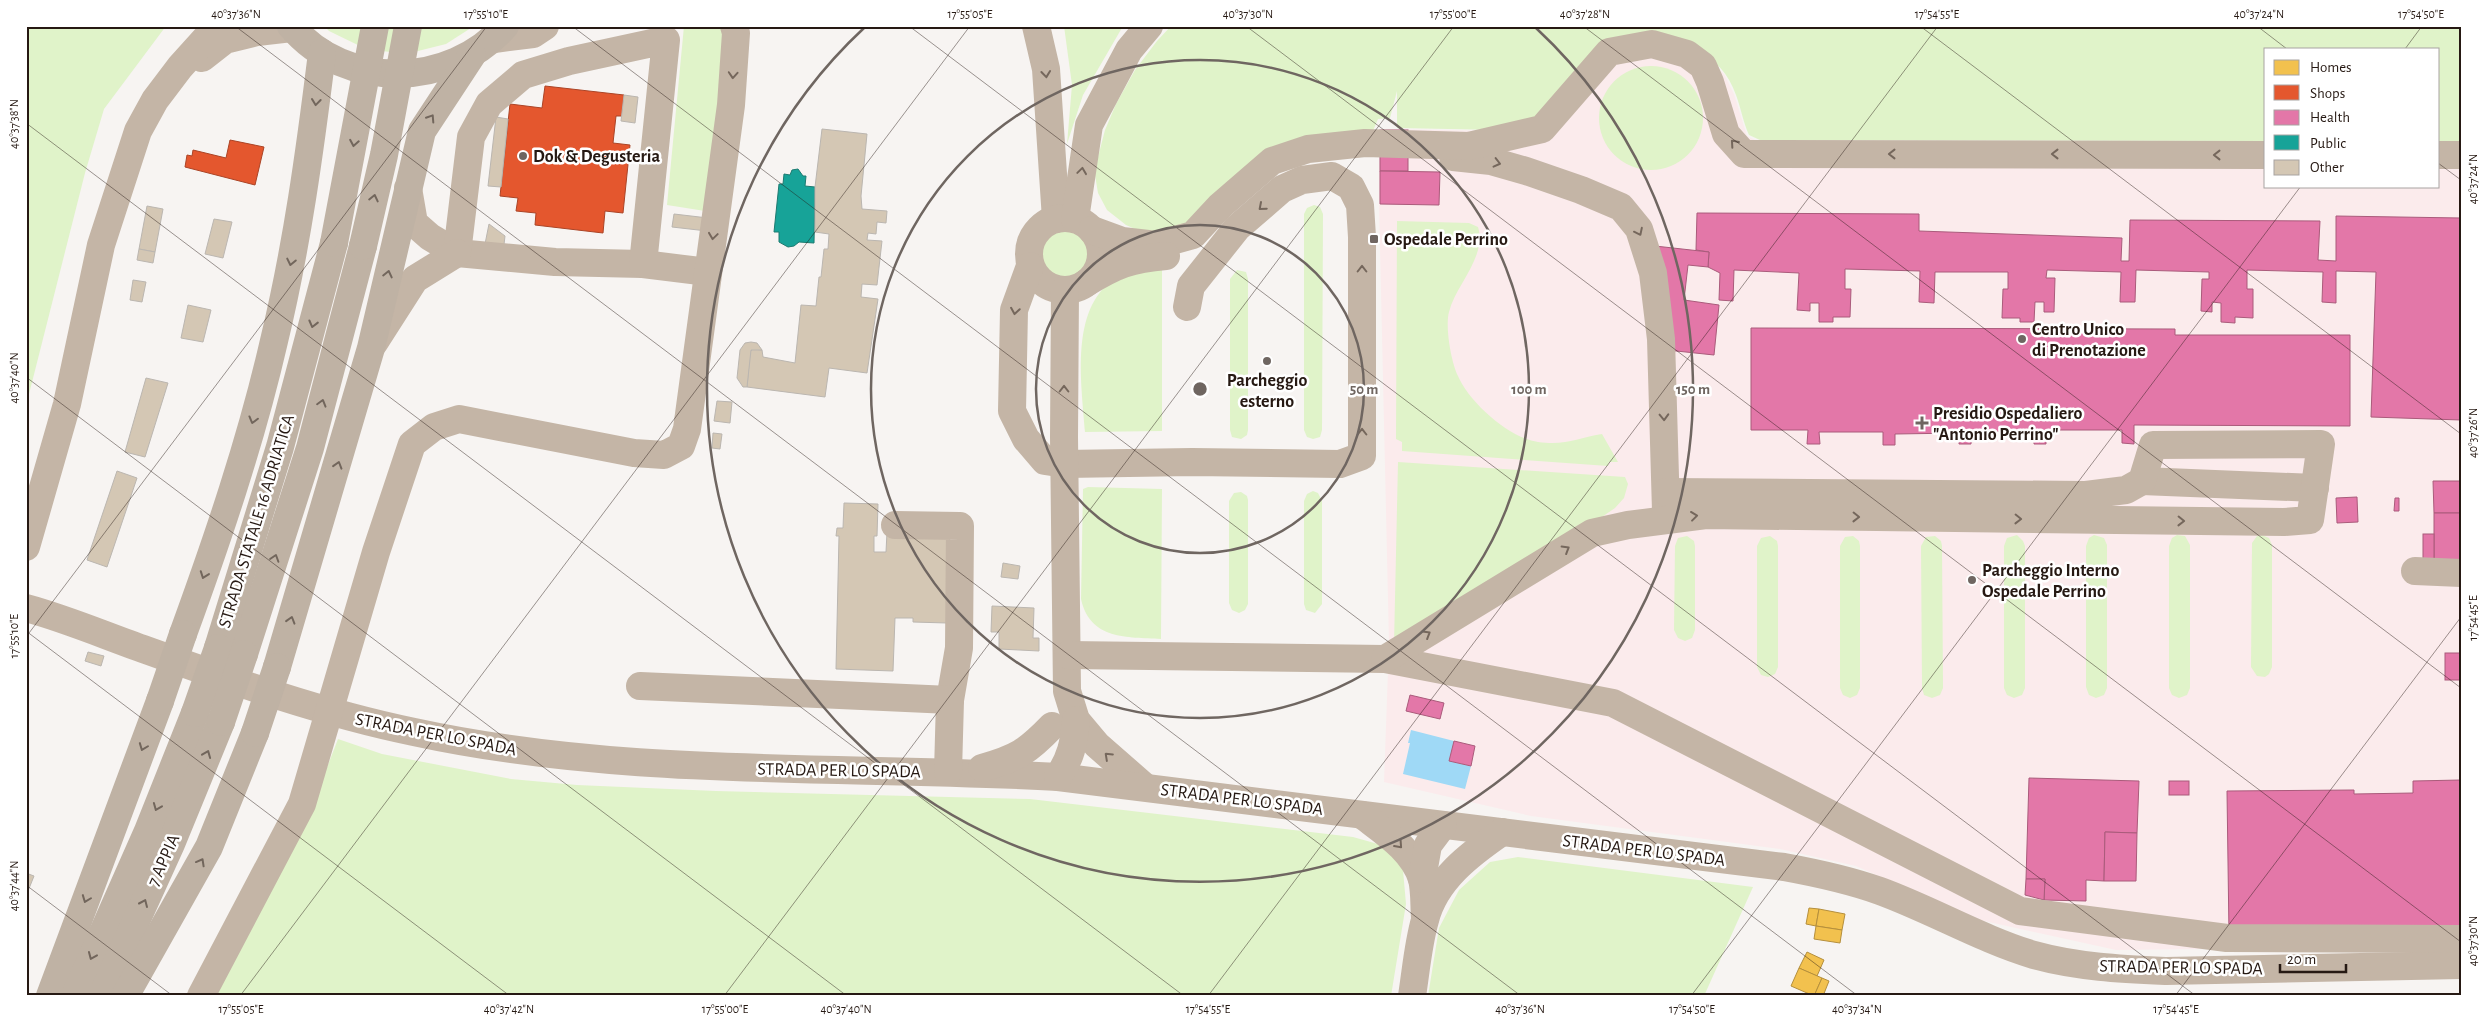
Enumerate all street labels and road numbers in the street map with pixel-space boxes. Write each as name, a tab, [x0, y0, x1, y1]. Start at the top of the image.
street label: STRADA STATALE 16 ADRIATICA	[216, 412, 298, 630]
street label: STRADA PER LO SPADA	[354, 711, 518, 760]
street label: STRADA PER LO SPADA	[757, 761, 921, 781]
street label: STRADA PER LO SPADA	[1160, 781, 1325, 819]
street label: 7 APPIA	[145, 831, 184, 889]
street label: STRADA PER LO SPADA	[1562, 832, 1727, 870]
street label: STRADA PER LO SPADA	[2099, 958, 2263, 978]

